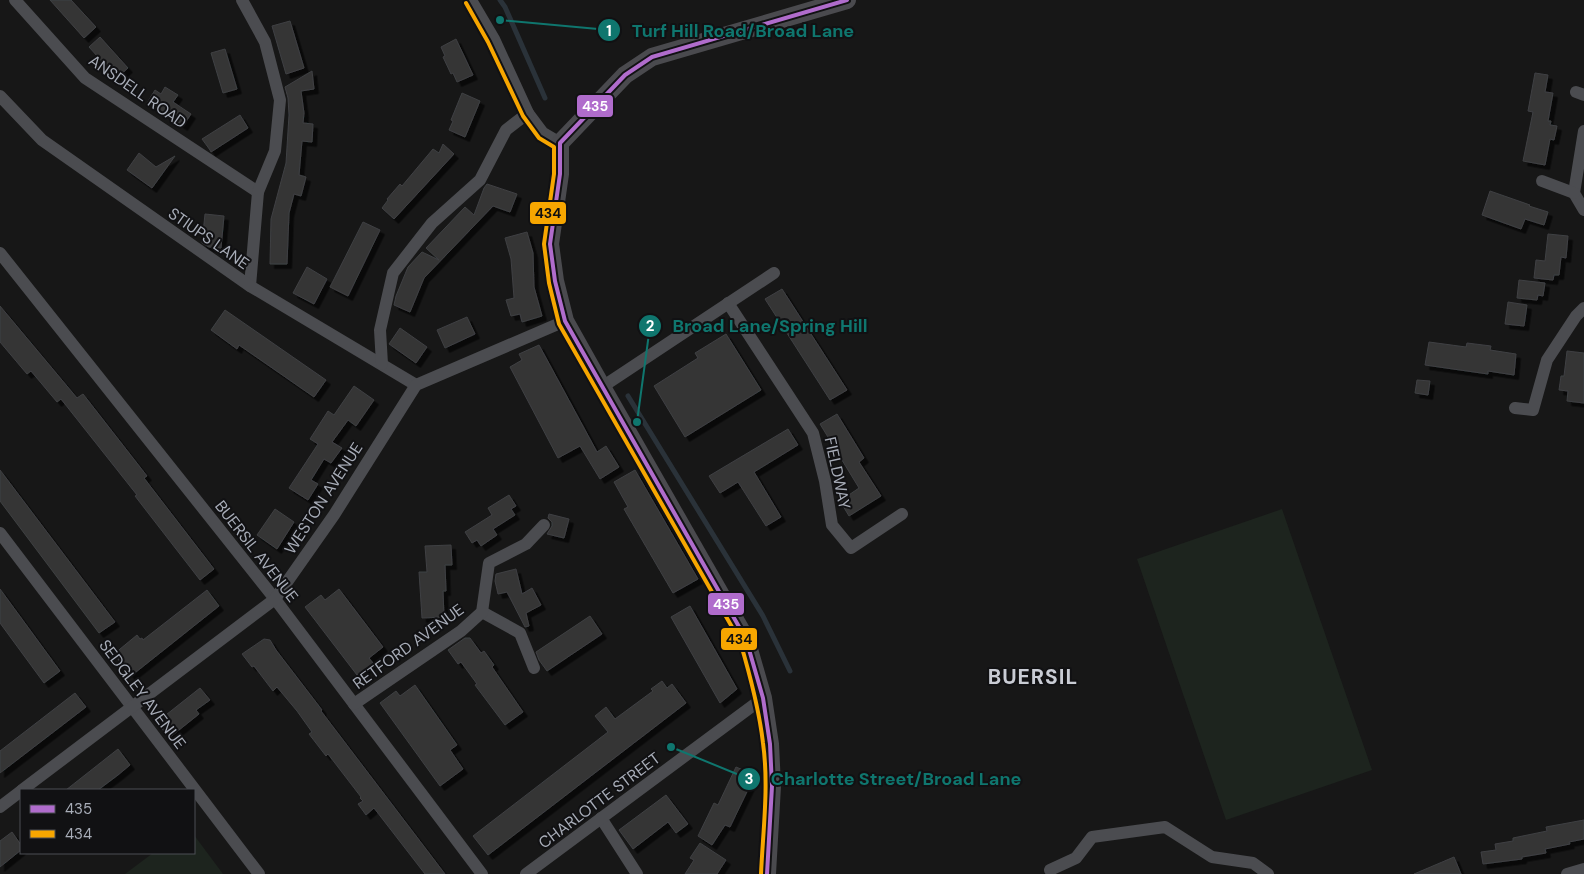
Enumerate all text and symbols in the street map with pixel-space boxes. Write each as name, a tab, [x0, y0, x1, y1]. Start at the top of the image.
callout: Turf Hill Road/Broad Lane	[597, 14, 864, 47]
text: Turf Hill Road/Broad Lane	[632, 19, 854, 43]
text: 1	[606, 21, 612, 41]
street label: ANSDELL ROAD	[85, 50, 191, 133]
line badge: 435	[576, 94, 614, 118]
text: 435	[582, 97, 608, 115]
line badge: 434	[529, 201, 567, 225]
street label: STIUPS LANE	[164, 203, 253, 274]
text: 434	[535, 204, 561, 222]
callout: Broad Lane/Spring Hill	[637, 309, 877, 342]
text: Broad Lane/Spring Hill	[673, 314, 867, 338]
text: 2	[646, 316, 655, 336]
street label: FIELDWAY	[820, 435, 855, 511]
street label: WESTON AVENUE	[279, 438, 367, 558]
street label: BUERSIL AVENUE	[210, 496, 303, 607]
line badge: 435	[707, 592, 745, 616]
text: 435	[713, 595, 739, 613]
street label: RETFORD AVENUE	[348, 599, 468, 694]
line badge: 434	[720, 627, 758, 651]
text: 434	[726, 630, 752, 648]
street label: SEDGLEY AVENUE	[95, 635, 191, 753]
district label: BUERSIL	[988, 663, 1078, 691]
street label: CHARLOTTE STREET	[534, 748, 665, 853]
callout: Charlotte Street/Broad Lane	[736, 762, 1032, 795]
text: Charlotte Street/Broad Lane	[771, 767, 1022, 791]
text: 3	[744, 769, 754, 789]
legend	[20, 789, 195, 854]
text: 435	[65, 799, 92, 819]
text: 434	[65, 824, 92, 844]

